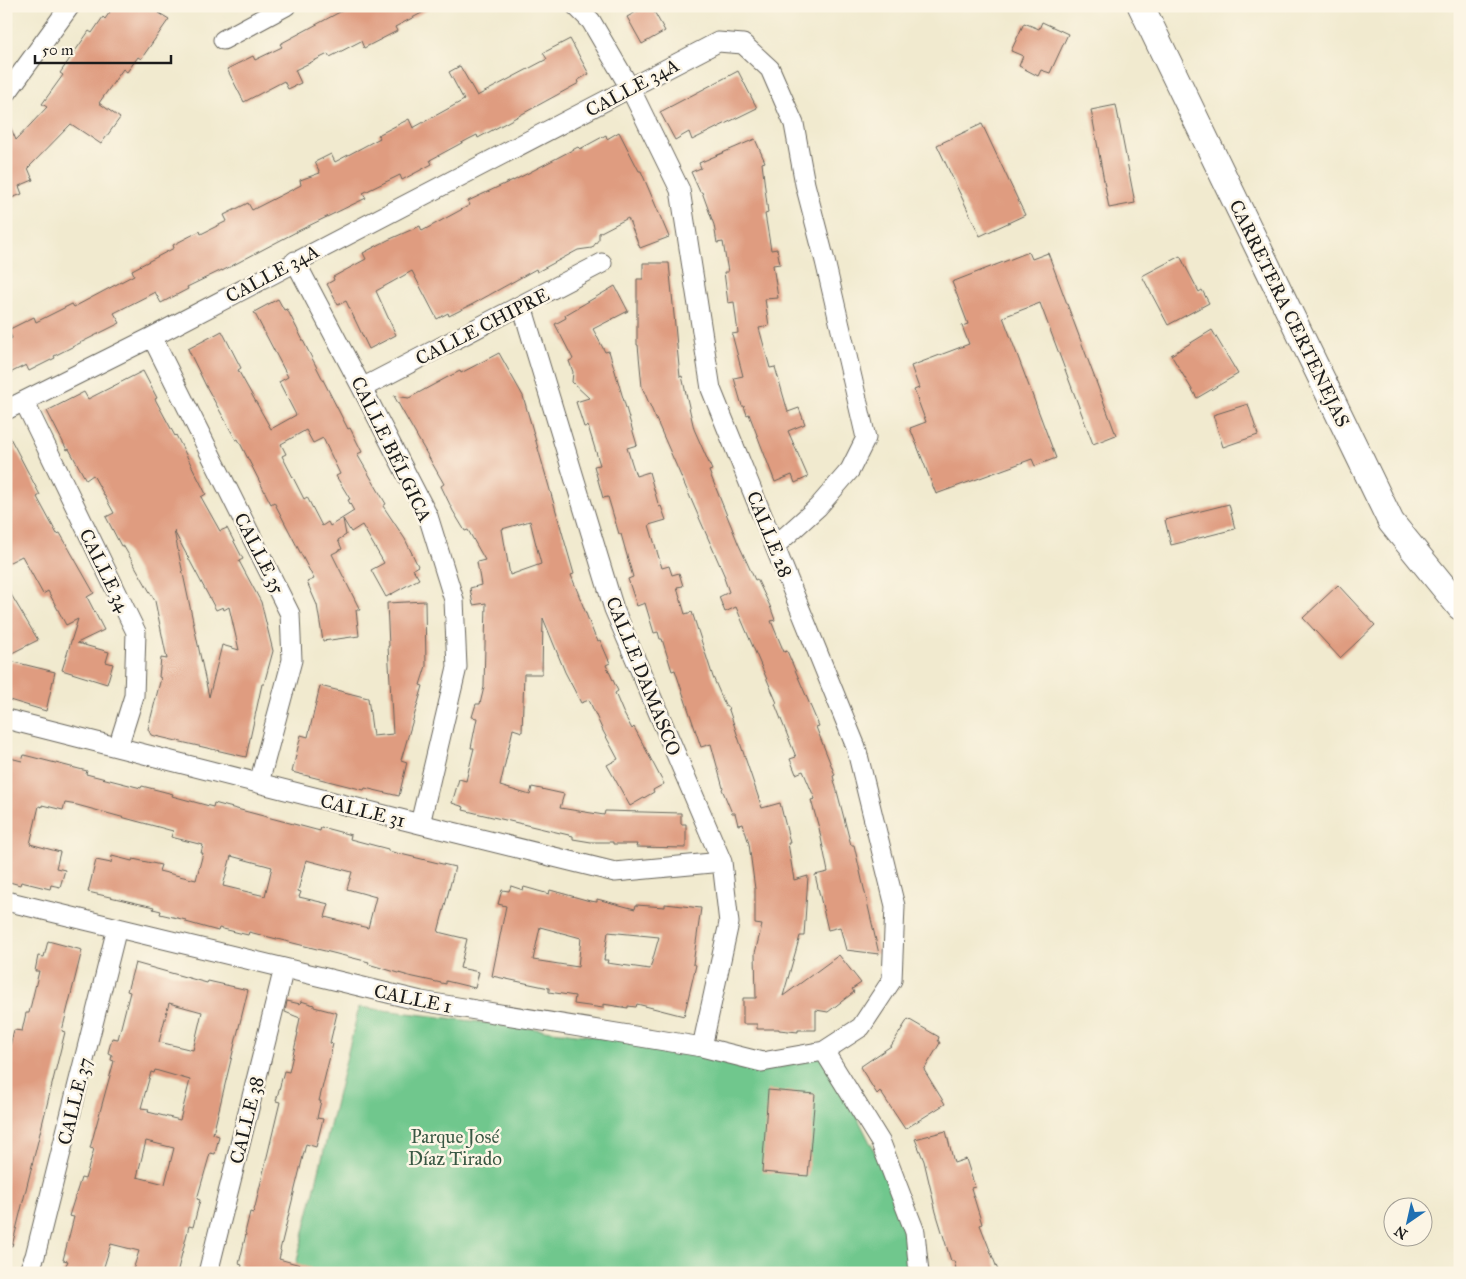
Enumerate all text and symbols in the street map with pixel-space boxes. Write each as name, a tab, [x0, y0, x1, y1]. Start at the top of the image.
scale bar	[35, 32, 171, 64]
text: 50 m	[42, 41, 74, 59]
street label: CALLE 34A	[582, 53, 683, 122]
street label: CARRETERA CERTENEJAS	[1223, 196, 1355, 431]
street label: CALLE 34A	[222, 239, 323, 308]
street label: CALLE CHIPRE	[412, 283, 553, 370]
street label: CALLE BÉLGICA	[346, 372, 438, 526]
street label: CALLE 28	[742, 488, 797, 581]
street label: CALLE 35	[229, 509, 290, 598]
street label: CALLE 34	[75, 525, 135, 616]
street label: CALLE DAMASCO	[601, 593, 686, 759]
street label: CALLE 31	[318, 789, 408, 832]
street label: CALLE 1	[372, 979, 454, 1018]
street label: CALLE 37	[53, 1055, 96, 1147]
street label: CALLE 38	[225, 1074, 268, 1166]
park label: Parque José Díaz Tirado	[408, 1125, 502, 1170]
north arrow	[1384, 1196, 1434, 1246]
text: N	[1391, 1222, 1411, 1243]

